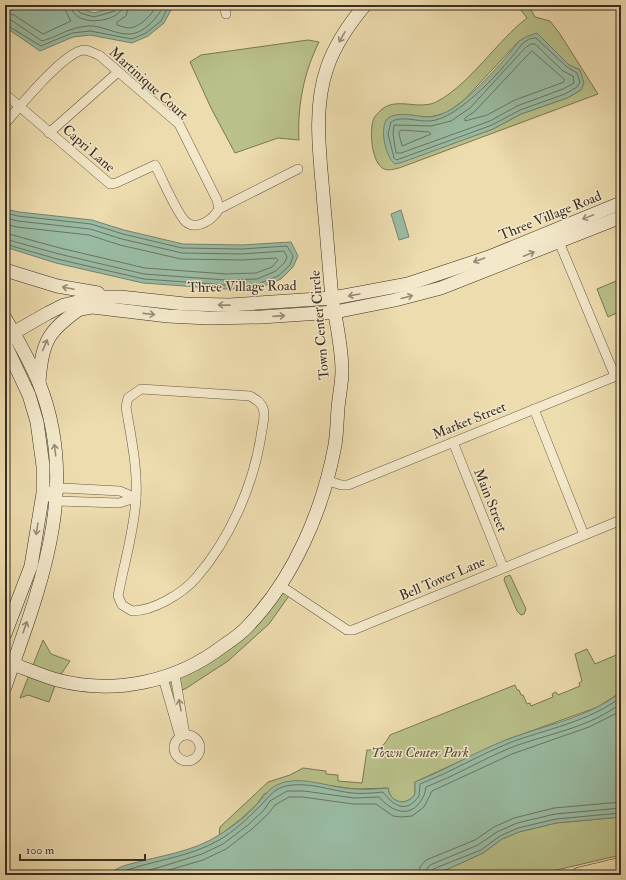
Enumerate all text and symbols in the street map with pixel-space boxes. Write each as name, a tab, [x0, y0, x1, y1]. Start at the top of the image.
one-way arrow	[338, 30, 346, 42]
street label: Martinique Court	[105, 43, 192, 124]
street label: Capri Lane	[58, 121, 118, 177]
street label: Three Village Road	[496, 187, 604, 244]
one-way arrow	[582, 213, 594, 221]
one-way arrow	[523, 249, 535, 257]
one-way arrow	[473, 257, 485, 265]
street label: Town Center Circle	[306, 269, 333, 380]
street label: Three Village Road	[187, 277, 297, 296]
one-way arrow	[61, 283, 74, 291]
one-way arrow	[348, 291, 361, 299]
one-way arrow	[400, 292, 413, 300]
one-way arrow	[218, 301, 231, 309]
one-way arrow	[142, 310, 155, 317]
one-way arrow	[272, 312, 285, 319]
one-way arrow	[42, 340, 50, 352]
street label: Market Street	[430, 398, 509, 443]
one-way arrow	[51, 444, 59, 457]
street label: Main Street	[470, 466, 511, 535]
one-way arrow	[33, 522, 41, 535]
street label: Bell Tower Lane	[397, 553, 488, 604]
one-way arrow	[22, 621, 30, 633]
one-way arrow	[176, 699, 184, 712]
park label: Town Center Park	[371, 744, 469, 761]
scale bar	[20, 836, 145, 862]
text: 100 m	[26, 843, 55, 858]

